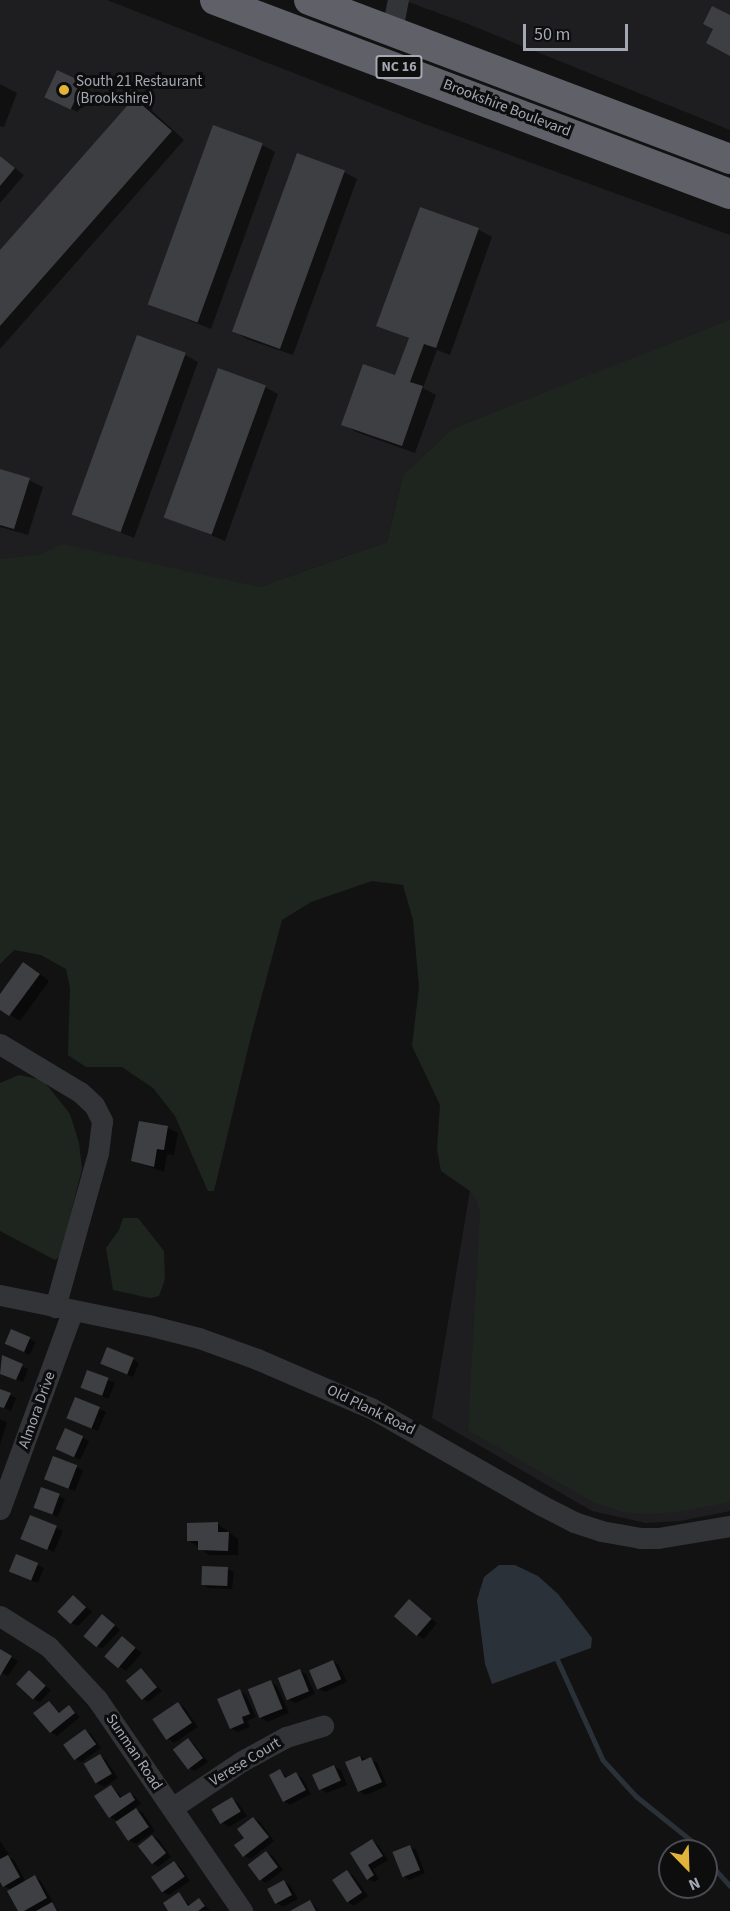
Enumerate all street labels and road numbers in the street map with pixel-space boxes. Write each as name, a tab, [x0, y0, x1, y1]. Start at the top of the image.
road number: NC 16	[375, 56, 423, 78]
street label: Brookshire Boulevard	[441, 75, 573, 141]
street label: Almora Drive	[15, 1369, 59, 1451]
street label: Old Plank Road	[324, 1381, 418, 1439]
street label: Sunman Road	[102, 1711, 166, 1793]
street label: Verese Court	[206, 1734, 284, 1790]

